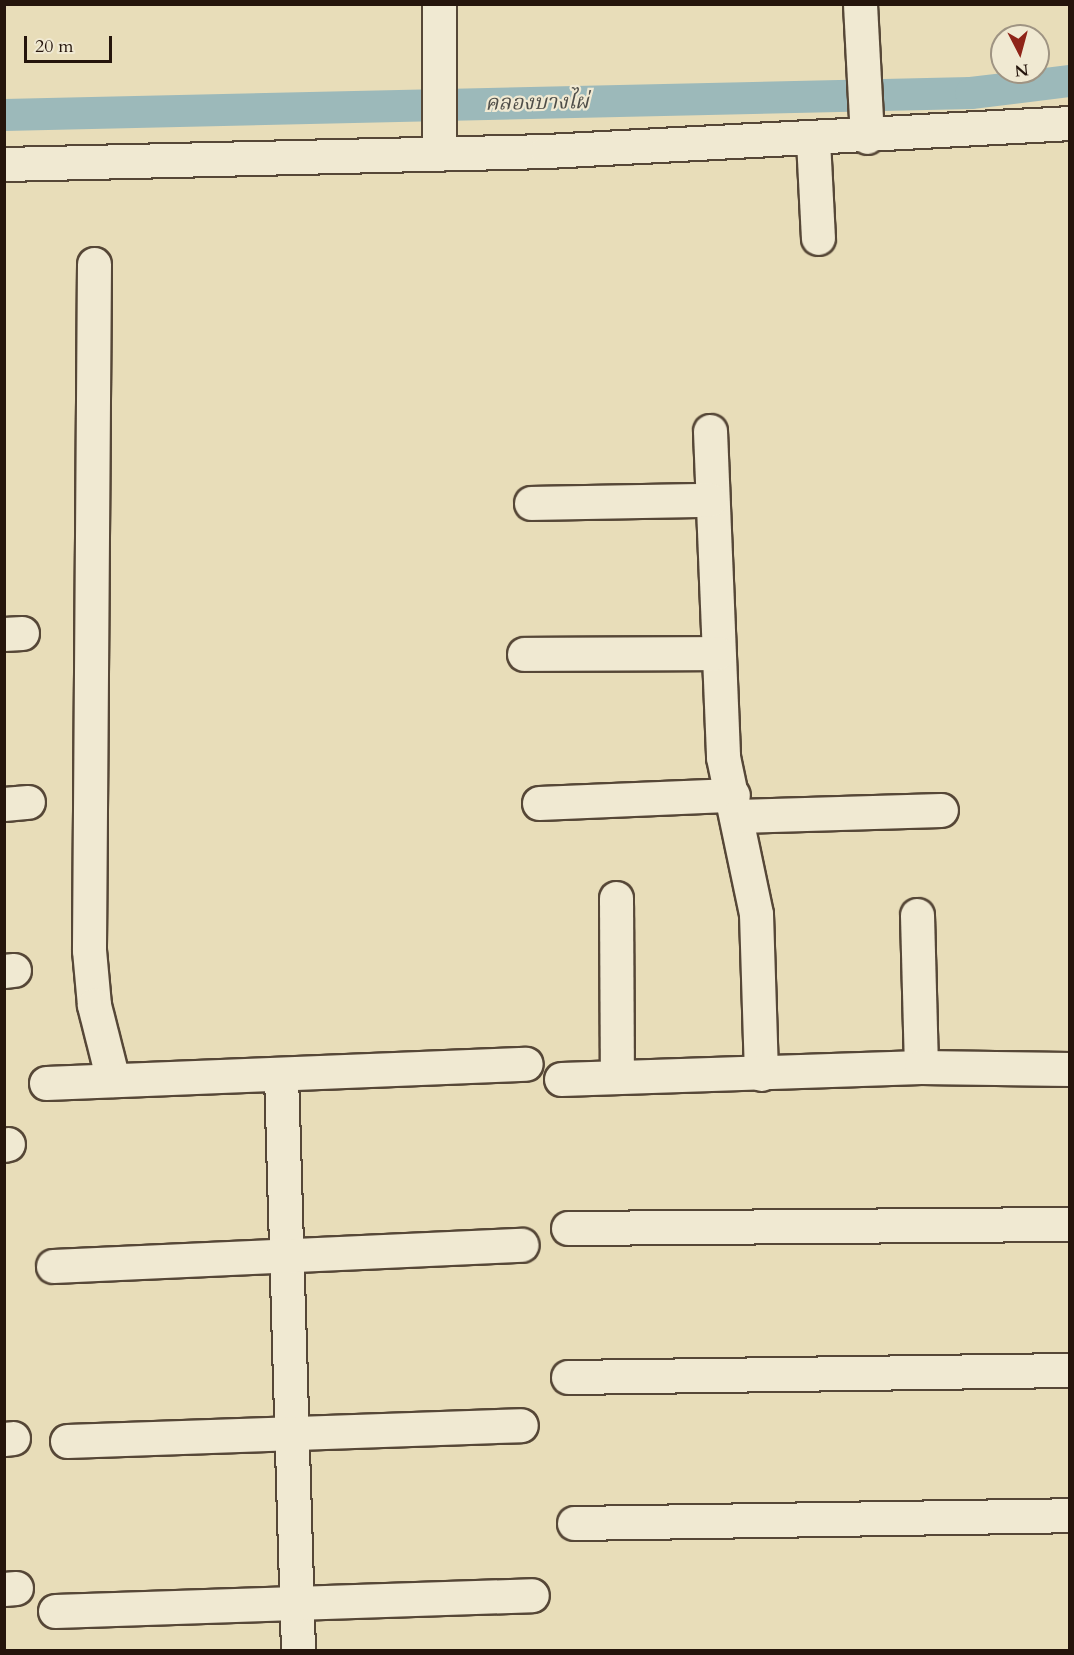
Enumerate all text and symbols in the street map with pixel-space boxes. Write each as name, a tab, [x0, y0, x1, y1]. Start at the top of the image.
scale bar	[27, 24, 116, 62]
north arrow	[990, 24, 1050, 84]
text: 20 m	[35, 34, 74, 59]
text: N	[1014, 58, 1030, 82]
water label: คลองบางไผ่	[485, 89, 589, 117]

